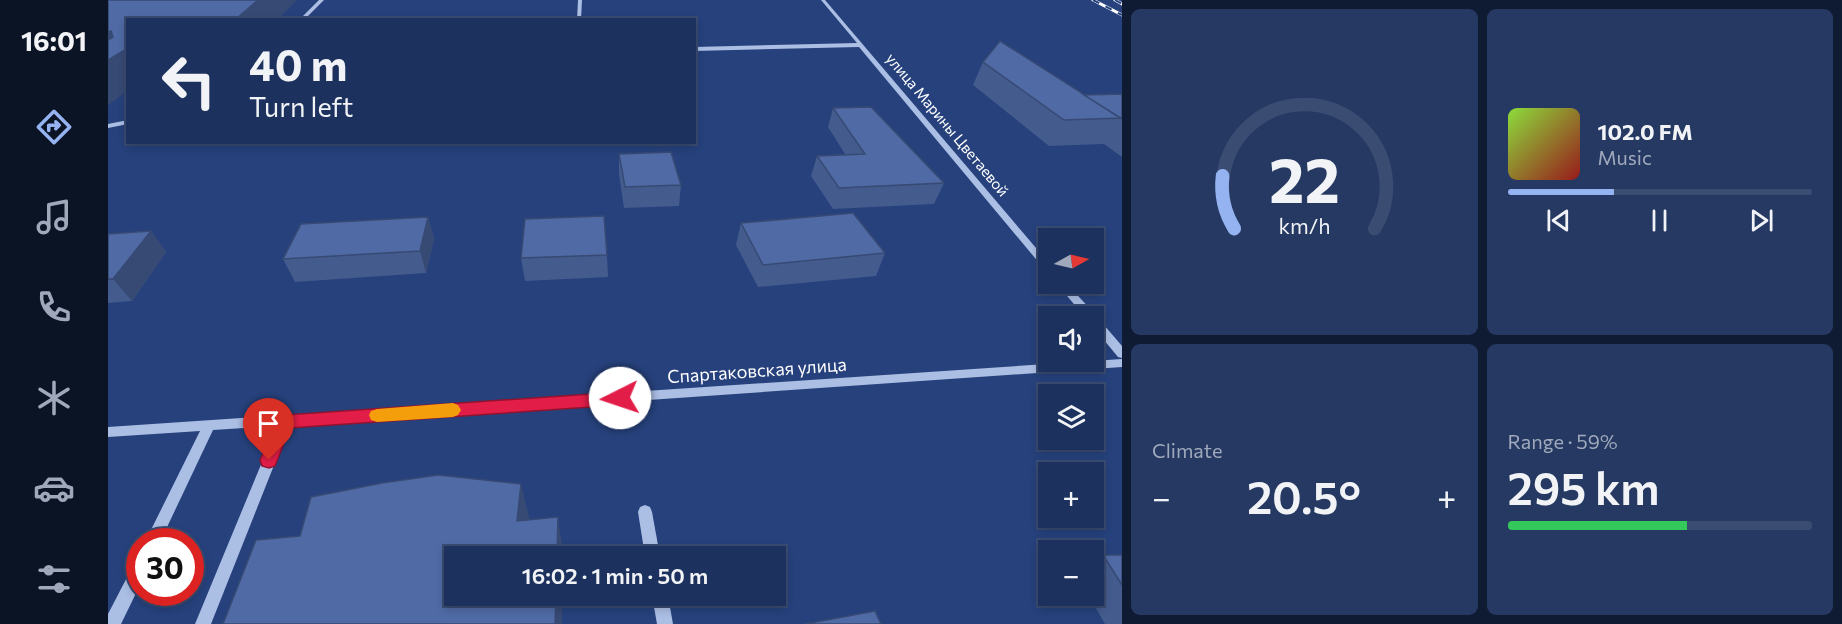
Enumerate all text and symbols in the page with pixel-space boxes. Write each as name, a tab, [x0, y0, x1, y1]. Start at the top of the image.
text: 16:01	[21, 24, 87, 57]
text: 40 m	[249, 38, 347, 90]
icon: left	[150, 42, 228, 120]
street label: улица Марины Цветаевой	[883, 49, 1013, 200]
text: Turn left	[249, 90, 353, 123]
icon: directions	[33, 106, 75, 148]
text: 102.0 FM	[1598, 118, 1693, 145]
text: 22	[1269, 140, 1340, 216]
text: Music	[1598, 145, 1652, 169]
icon: music	[33, 196, 75, 238]
icon: previous	[1542, 204, 1575, 237]
icon: pause	[1643, 204, 1676, 237]
icon: next	[1745, 204, 1778, 237]
text: km/h	[1278, 213, 1330, 239]
north arrow	[1038, 228, 1104, 294]
map controls	[1038, 228, 1104, 606]
icon: phone	[33, 286, 75, 328]
button: sound	[1038, 306, 1104, 372]
street label: Спартаковская улица	[667, 353, 847, 387]
position arrow	[588, 366, 652, 430]
icon: climate	[33, 377, 75, 419]
button: layers	[1038, 384, 1104, 450]
pin	[243, 398, 294, 460]
icon: arrive	[252, 407, 285, 440]
text: Range · 59%	[1508, 429, 1618, 453]
text: Climate	[1152, 438, 1222, 462]
text: 295 km	[1508, 459, 1660, 514]
button: +	[1038, 462, 1104, 528]
icon: car	[33, 467, 75, 509]
text: 20.5°	[1247, 468, 1361, 523]
text: −	[1152, 476, 1171, 517]
text: +	[1437, 476, 1456, 517]
speed limit sign: 30	[126, 528, 204, 606]
button: −	[1038, 540, 1104, 606]
icon: filters	[33, 558, 75, 600]
text: 16:02 · 1 min · 50 m	[522, 562, 708, 589]

